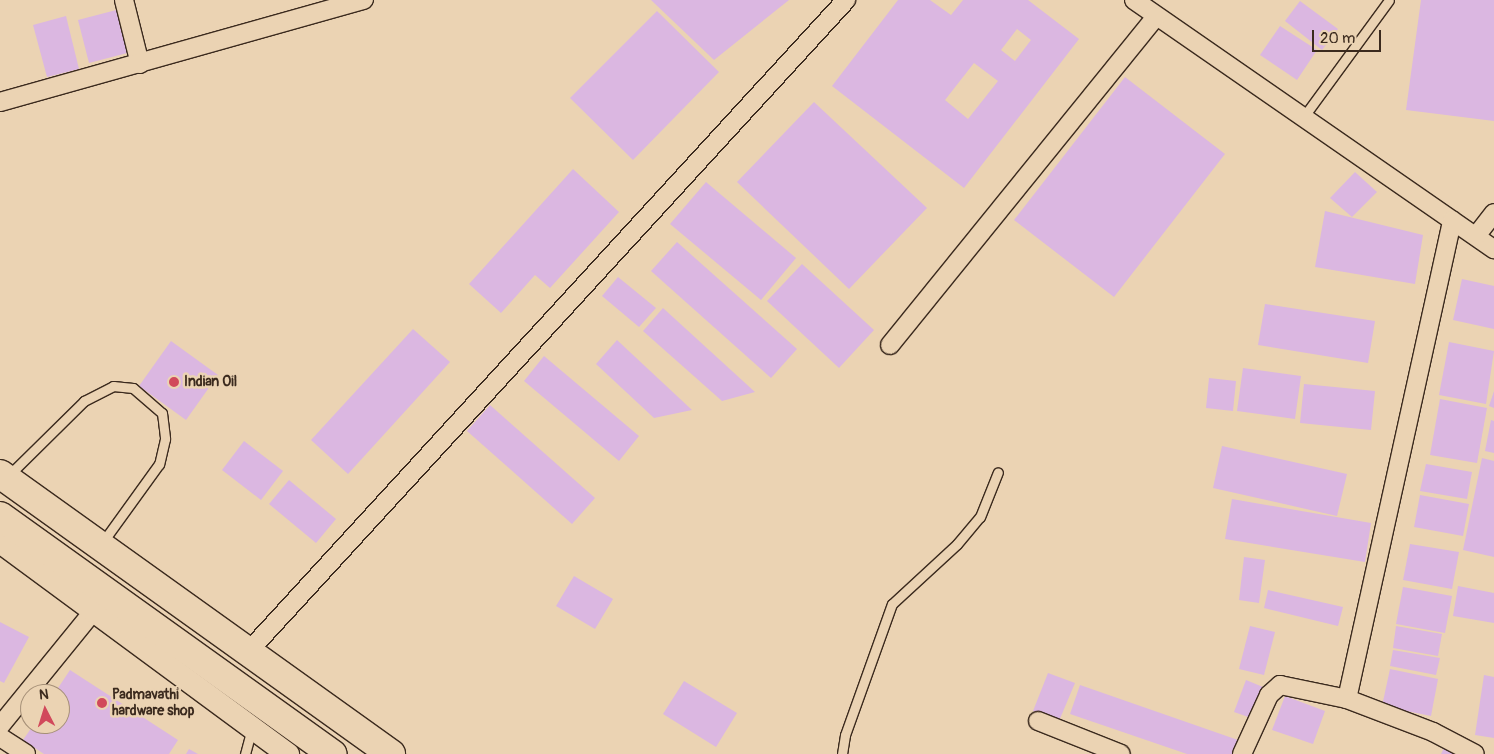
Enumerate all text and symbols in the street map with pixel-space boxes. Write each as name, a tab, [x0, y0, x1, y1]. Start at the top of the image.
scale bar	[1314, 20, 1383, 52]
text: 20 m	[1320, 29, 1355, 48]
place label: Indian Oil	[184, 374, 237, 390]
marker: Indian Oil	[168, 376, 180, 388]
north arrow	[20, 684, 70, 734]
text: N	[38, 686, 49, 703]
place label: Padmavathi hardware shop	[112, 687, 194, 720]
marker: Padmavathi hardware shop	[96, 697, 108, 709]

